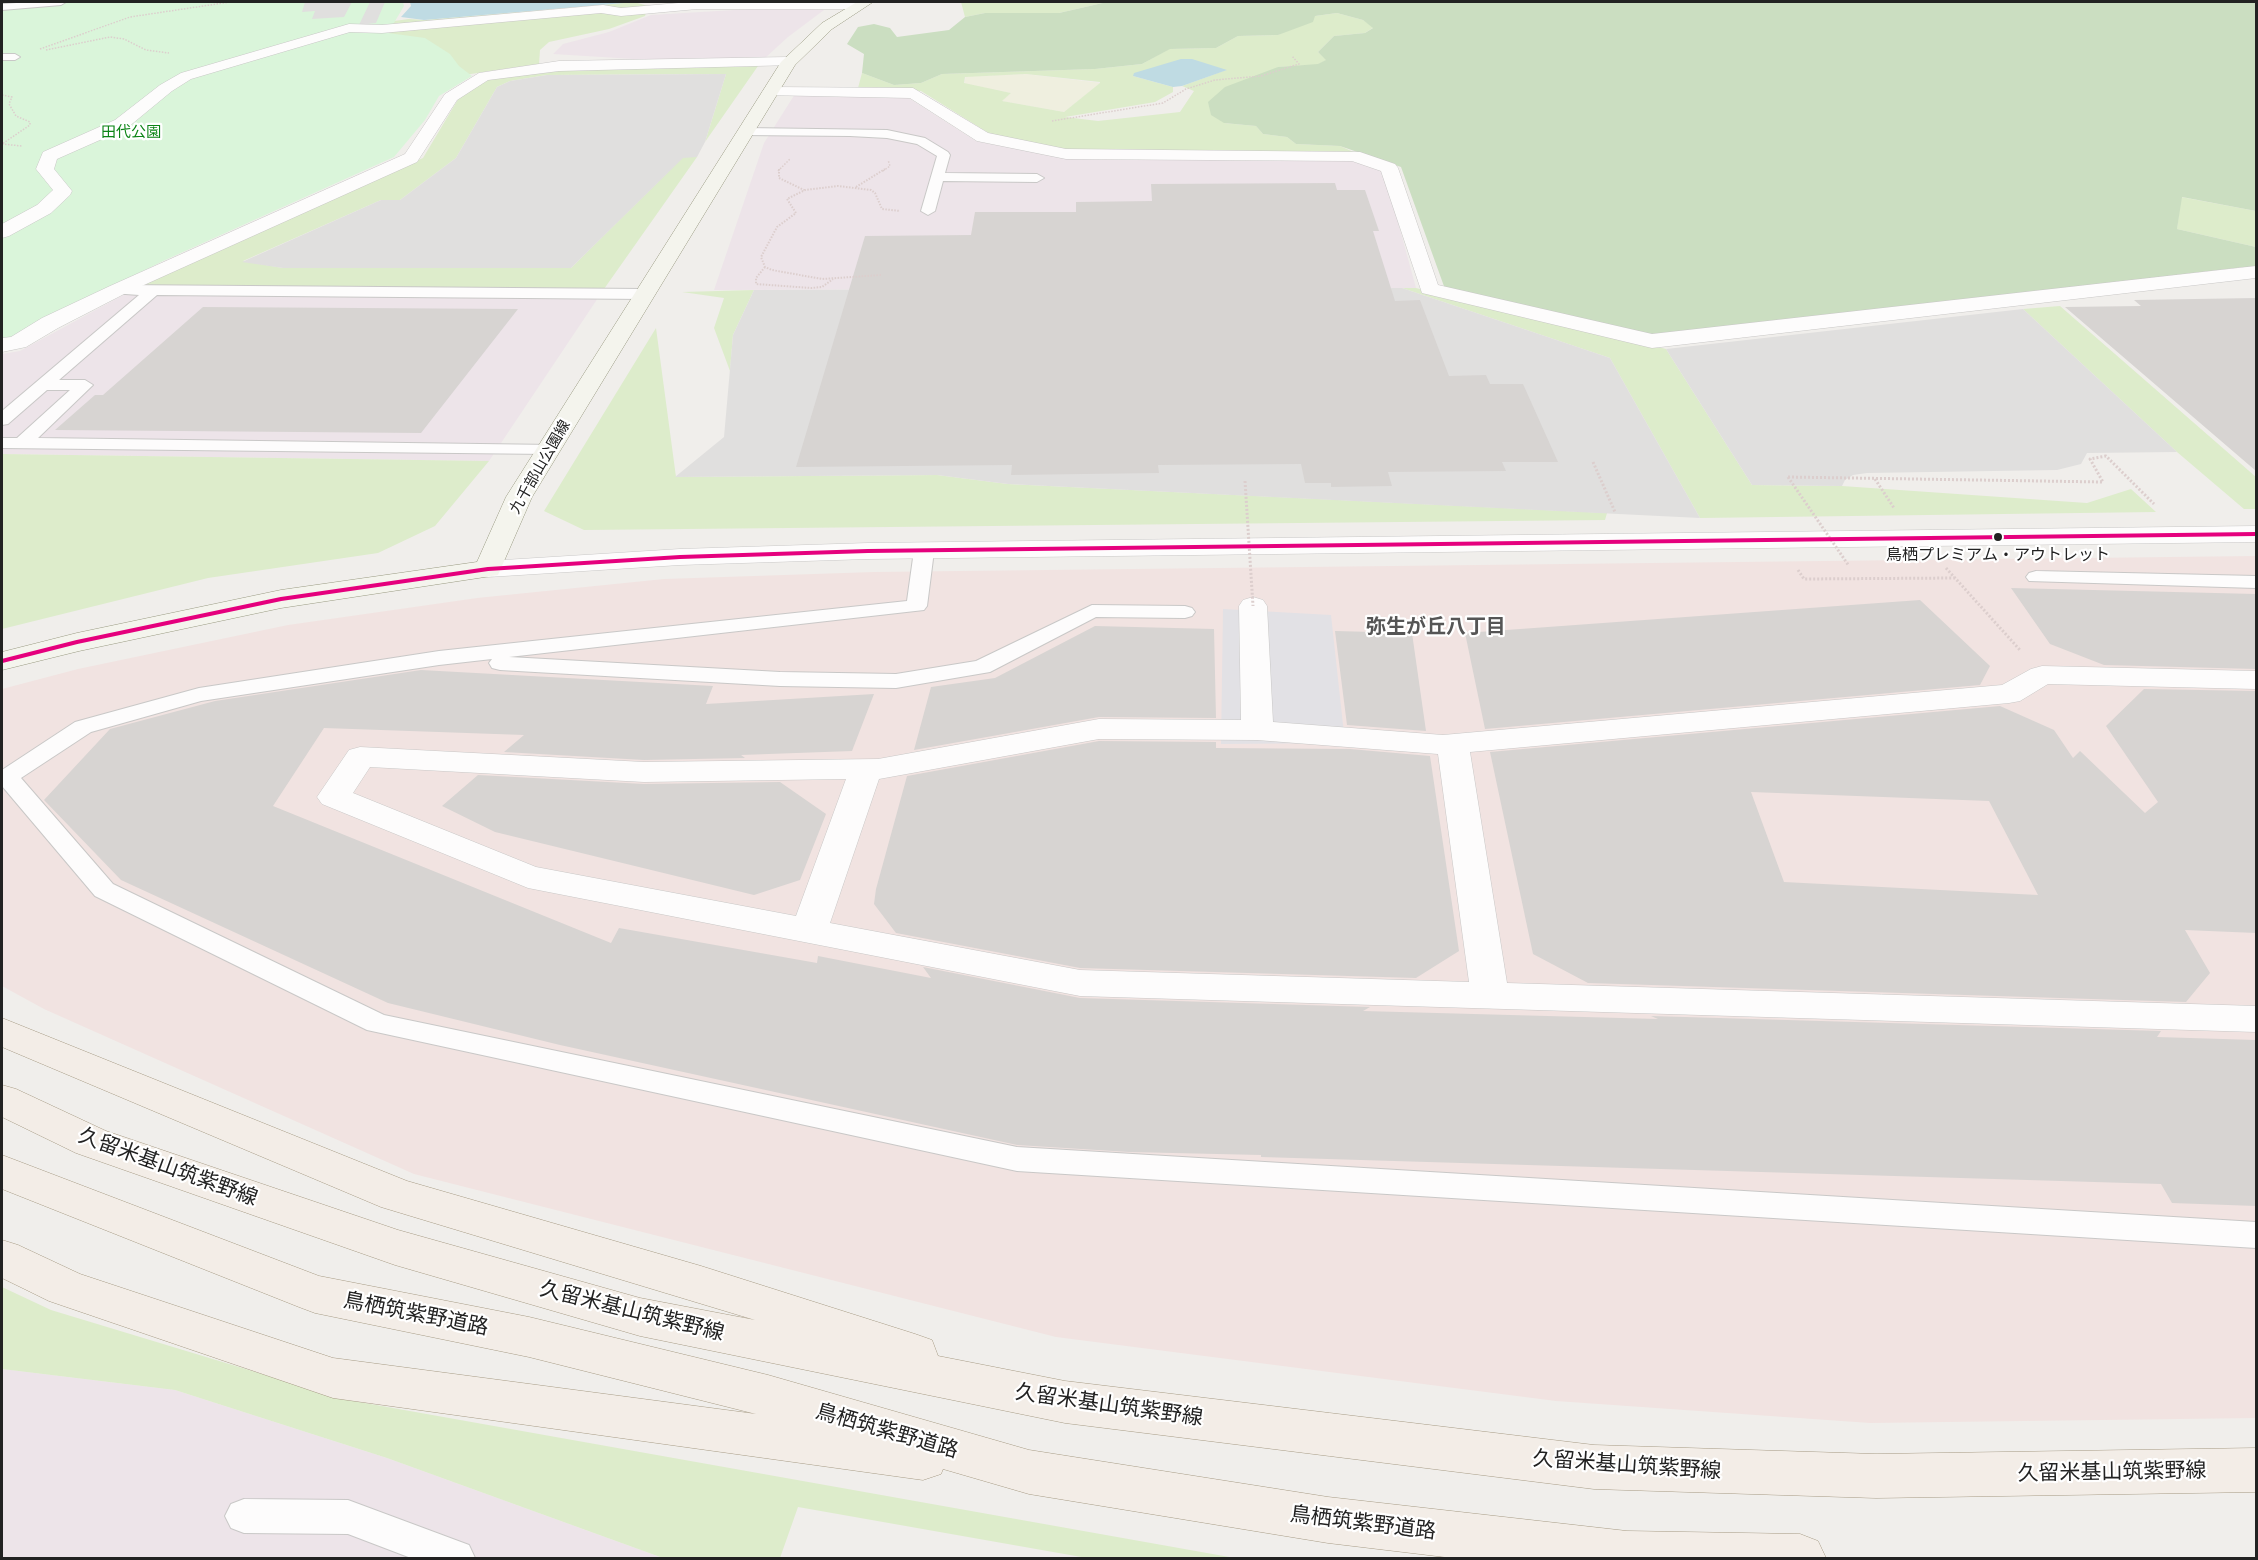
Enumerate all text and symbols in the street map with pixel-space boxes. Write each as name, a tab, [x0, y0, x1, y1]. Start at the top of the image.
park label: 田代公園	[101, 123, 161, 141]
street label: 九千部山公園線	[506, 417, 574, 517]
marker: 鳥栖プレミアム・アウトレット	[1992, 531, 2004, 543]
place label: 鳥栖プレミアム・アウトレット	[1886, 545, 2110, 565]
district label: 弥生が丘八丁目	[1366, 615, 1506, 639]
street label: 久留米基山筑紫野線	[75, 1123, 261, 1211]
street label: 久留米基山筑紫野線	[537, 1276, 727, 1346]
street label: 鳥栖筑紫野道路	[341, 1288, 491, 1340]
street label: 久留米基山筑紫野線	[1014, 1379, 1204, 1431]
street label: 鳥栖筑紫野道路	[813, 1399, 961, 1463]
street label: 久留米基山筑紫野線	[1532, 1446, 1722, 1484]
street label: 久留米基山筑紫野線	[2017, 1458, 2207, 1486]
street label: 鳥栖筑紫野道路	[1289, 1502, 1437, 1544]

